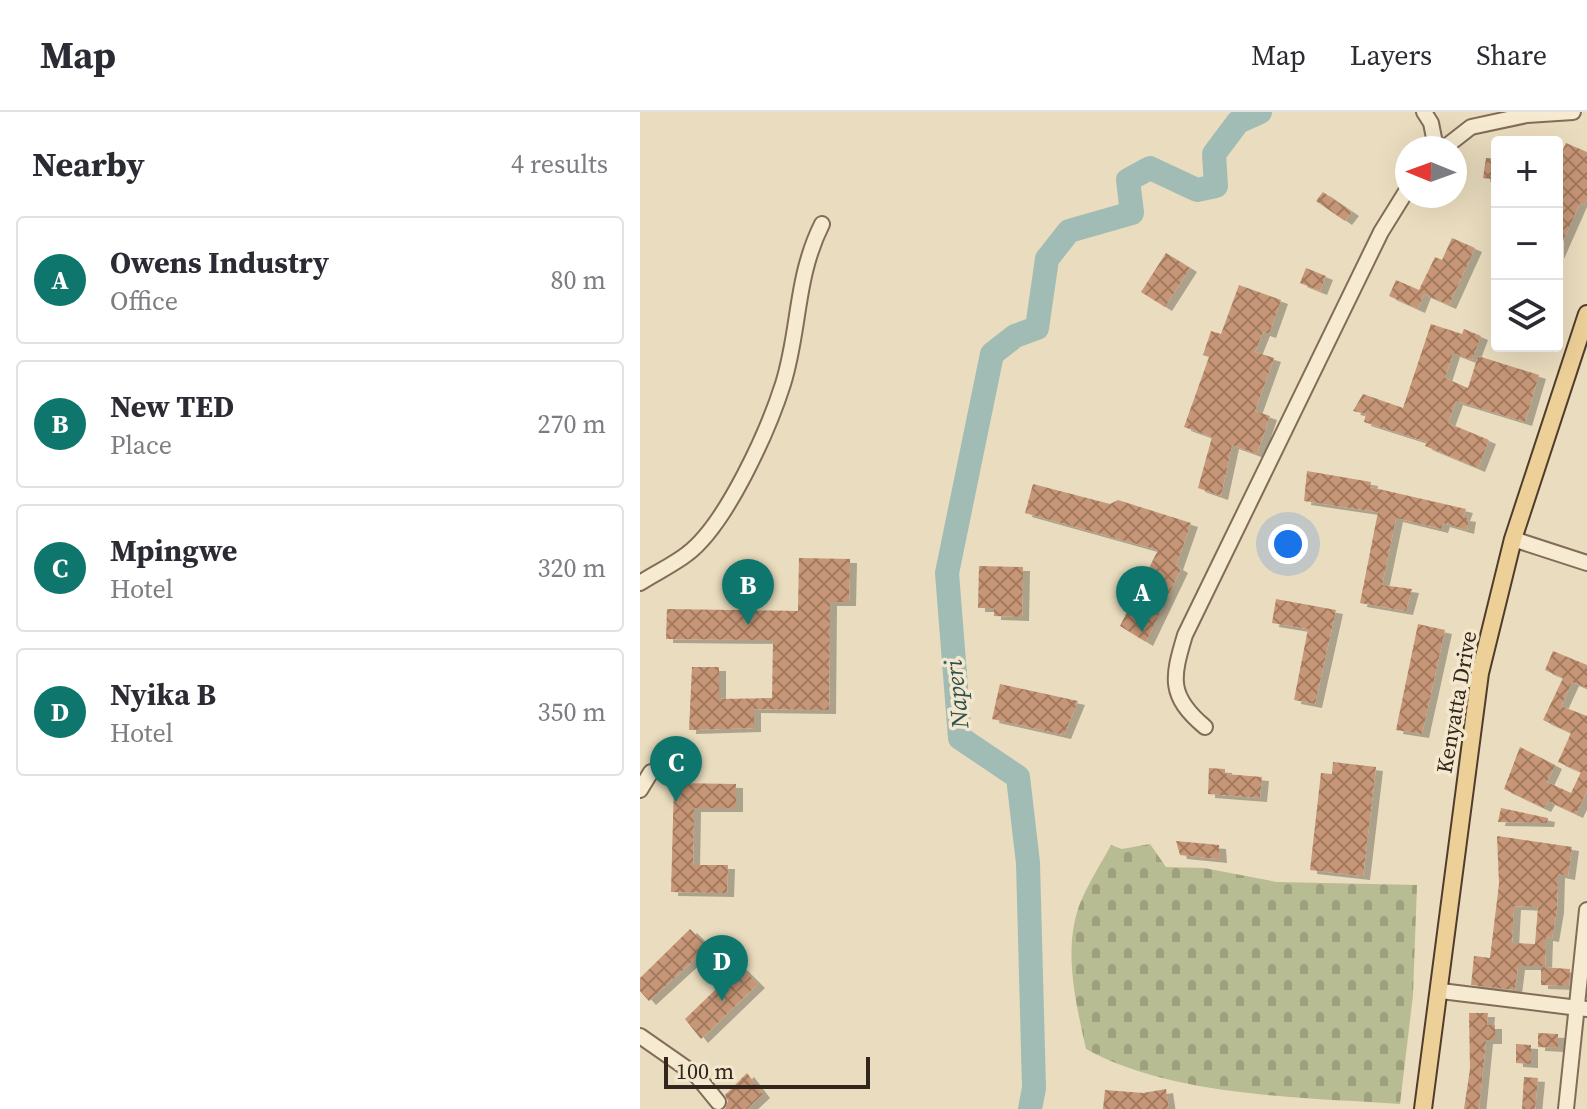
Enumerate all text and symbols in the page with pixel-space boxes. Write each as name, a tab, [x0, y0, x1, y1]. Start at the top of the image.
text: Map	[40, 29, 116, 81]
text: Map	[1251, 36, 1306, 74]
text: Layers	[1350, 36, 1432, 74]
text: Share	[1476, 36, 1547, 74]
north arrow	[1395, 136, 1467, 208]
map controls	[1491, 136, 1563, 352]
button: +	[1491, 136, 1563, 208]
text: Nearby	[32, 141, 145, 187]
text: 4 results	[511, 146, 608, 182]
button: −	[1491, 208, 1563, 280]
text: Owens Industry	[110, 242, 329, 283]
text: A	[51, 262, 69, 298]
text: 80 m	[551, 262, 606, 298]
button: layers	[1491, 280, 1563, 352]
text: Office	[110, 283, 178, 319]
text: New TED	[110, 386, 234, 427]
text: B	[52, 406, 68, 442]
text: 270 m	[538, 406, 606, 442]
text: Place	[110, 427, 172, 463]
your location	[1268, 524, 1308, 564]
text: Mpingwe	[110, 530, 237, 571]
text: C	[52, 550, 68, 586]
text: 320 m	[538, 550, 606, 586]
pin: B	[722, 559, 774, 625]
pin: A	[1116, 566, 1168, 632]
text: Hotel	[110, 571, 173, 607]
street label: Kenyatta Drive	[1429, 628, 1483, 776]
water label: Naperi	[936, 657, 977, 731]
text: Nyika B	[110, 674, 216, 715]
text: D	[51, 694, 69, 730]
text: 350 m	[538, 694, 606, 730]
text: Hotel	[110, 715, 173, 751]
pin: C	[650, 736, 702, 802]
pin: D	[696, 935, 748, 1001]
scale bar	[664, 1053, 870, 1089]
text: 100 m	[676, 1056, 734, 1086]

